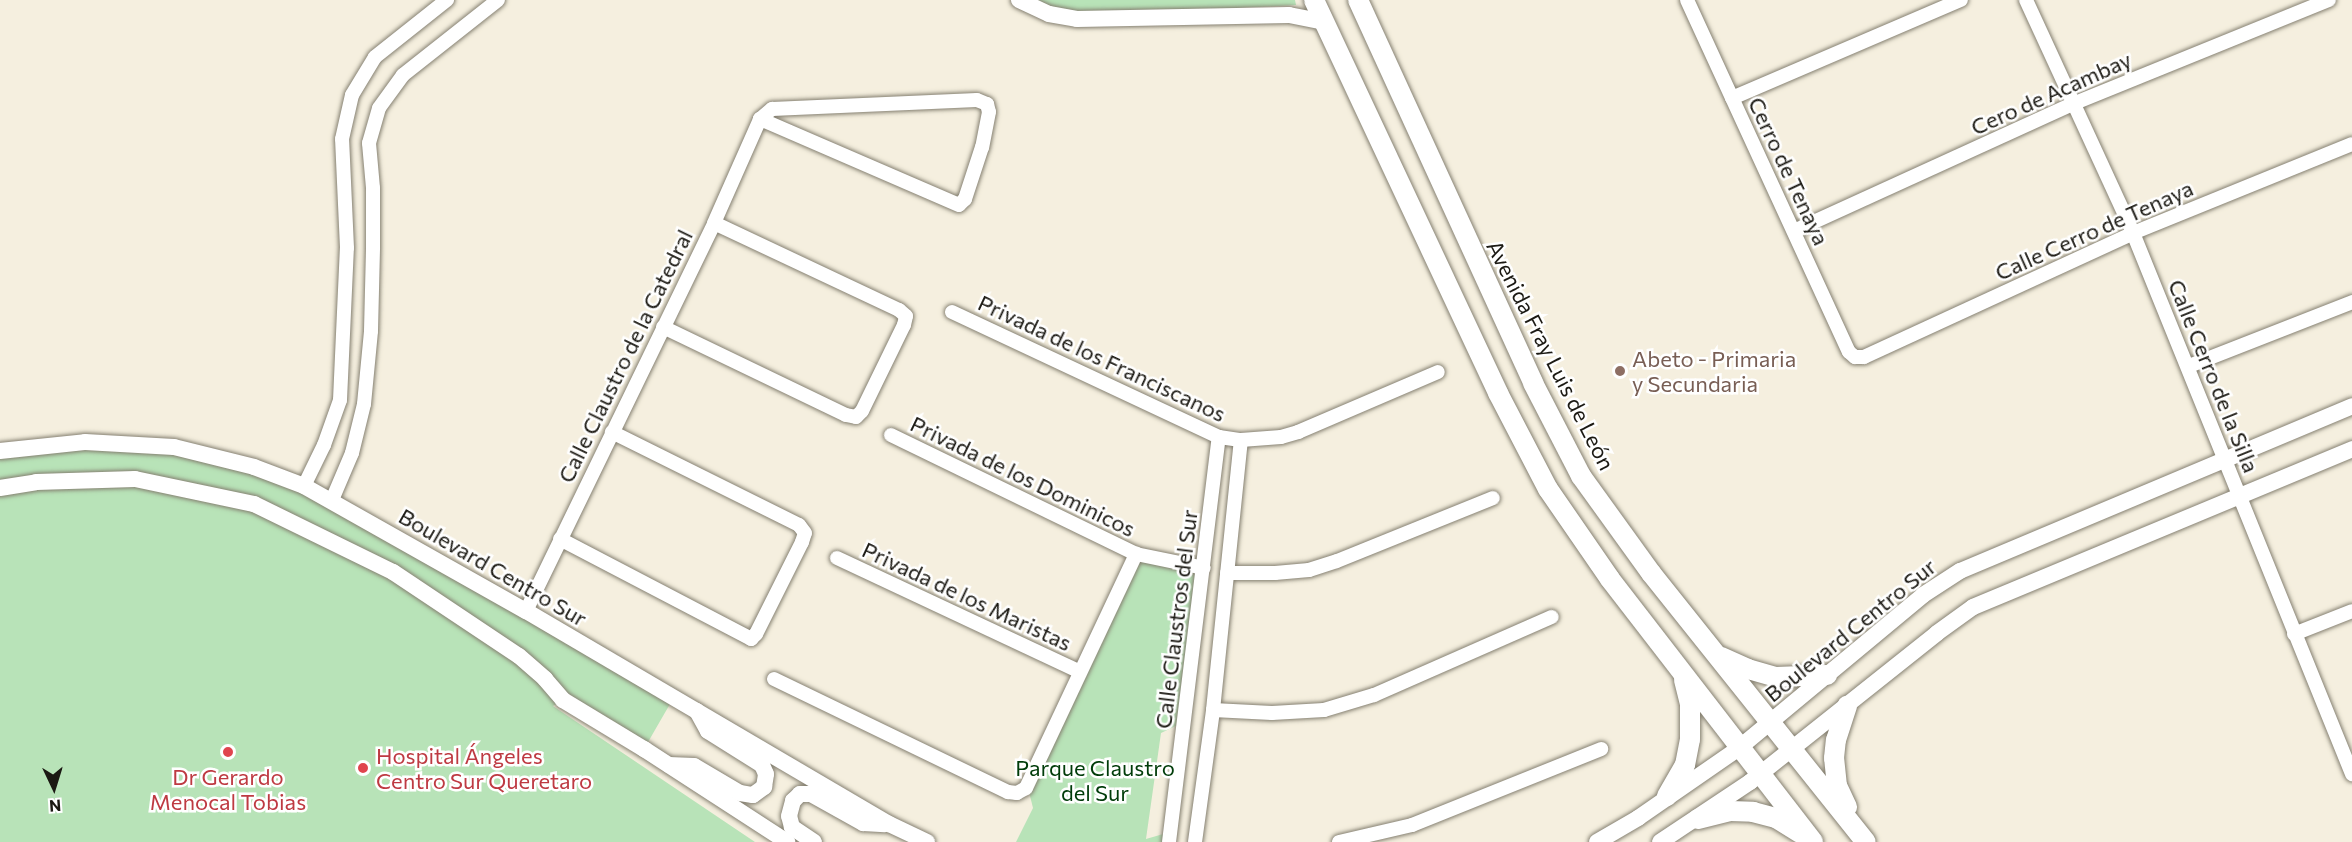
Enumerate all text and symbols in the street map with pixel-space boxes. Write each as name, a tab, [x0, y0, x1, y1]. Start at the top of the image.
street label: Cero de Acambay	[1967, 46, 2135, 140]
street label: Cerro de Tenaya	[1743, 93, 1835, 249]
street label: Calle Cerro de Tenaya	[1991, 174, 2197, 286]
street label: Calle Claustro de la Catedral	[552, 225, 698, 487]
street label: Avenida Fray Luis de León	[1481, 236, 1621, 474]
street label: Calle Cerro de la Silla	[2163, 276, 2265, 476]
street label: Privada de los Franciscanos	[974, 289, 1230, 427]
place label: Abeto - Primaria y Secundaria	[1632, 345, 1796, 396]
marker: Abeto - Primaria y Secundaria	[1613, 364, 1627, 378]
street label: Privada de los Dominicos	[906, 410, 1140, 542]
street label: Boulevard Centro Sur	[394, 502, 592, 632]
street label: Calle Claustros del Sur	[1149, 508, 1203, 730]
street label: Privada de los Maristas	[858, 536, 1076, 656]
street label: Boulevard Centro Sur	[1759, 553, 1941, 707]
place label: Hospital Ángeles Centro Sur Queretaro	[376, 742, 592, 794]
marker: Dr Gerardo Menocal Tobias	[219, 743, 237, 761]
park label: Parque Claustro del Sur	[1015, 754, 1175, 806]
north arrow	[24, 758, 84, 818]
marker: Hospital Ángeles Centro Sur Queretaro	[354, 759, 372, 777]
place label: Dr Gerardo Menocal Tobias	[150, 763, 306, 814]
text: N	[49, 797, 62, 816]

